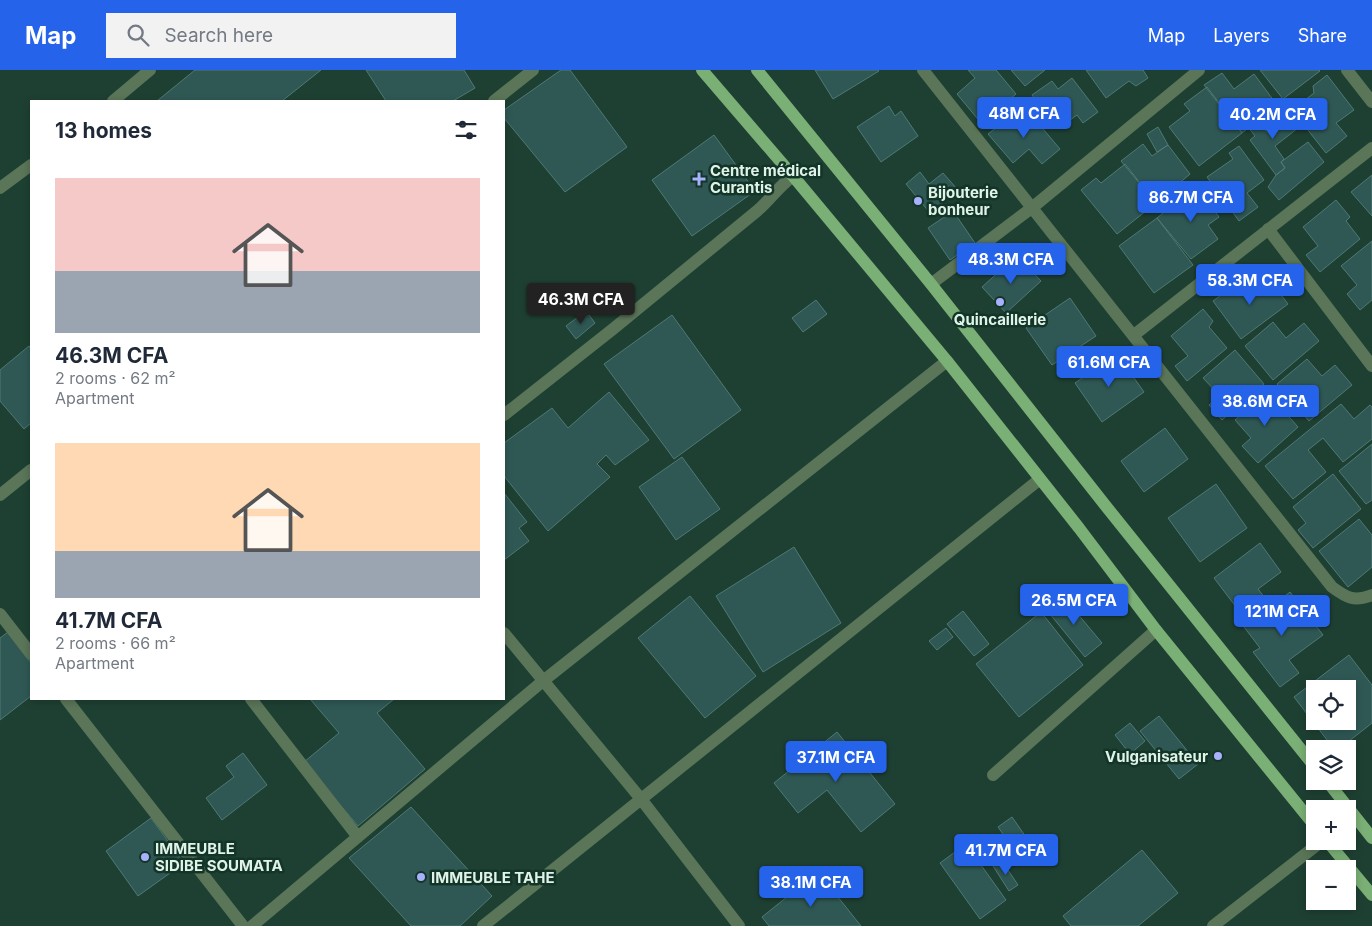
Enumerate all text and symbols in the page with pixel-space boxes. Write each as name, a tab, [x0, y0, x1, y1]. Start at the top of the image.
search box	[106, 13, 456, 58]
text: Map	[25, 21, 76, 50]
icon: search	[124, 21, 152, 49]
text: Search here	[164, 24, 273, 47]
text: Map	[1148, 25, 1185, 46]
text: Layers	[1213, 25, 1270, 46]
text: Share	[1298, 25, 1347, 46]
pin: 48M CFA	[978, 97, 1070, 139]
pin: 40.2M CFA	[1216, 98, 1330, 140]
text: 48M CFA	[988, 103, 1060, 123]
text: 40.2M CFA	[1230, 104, 1316, 124]
icon: filters	[452, 116, 480, 144]
text: 13 homes	[55, 118, 152, 143]
place label: Centre médical Curantis	[710, 161, 821, 197]
marker: Centre médical Curantis	[692, 172, 706, 186]
pin: 86.7M CFA	[1134, 180, 1248, 223]
place label: Bijouterie bonheur	[928, 183, 998, 219]
text: 86.7M CFA	[1149, 187, 1233, 207]
marker: Bijouterie bonheur	[912, 195, 924, 207]
icon: home	[223, 210, 313, 300]
pin: 48.3M CFA	[954, 242, 1068, 285]
text: 48.3M CFA	[968, 249, 1054, 269]
pin: 58.3M CFA	[1193, 264, 1307, 306]
text: 58.3M CFA	[1207, 270, 1293, 290]
pin: 46.3M CFA	[524, 282, 638, 325]
text: 46.3M CFA	[538, 289, 624, 309]
marker: Quincaillerie	[994, 296, 1006, 308]
place label: Quincaillerie	[954, 310, 1046, 329]
text: 46.3M CFA	[55, 343, 168, 368]
pin: 61.6M CFA	[1052, 346, 1166, 388]
text: 61.6M CFA	[1068, 352, 1150, 372]
text: 2 rooms · 62 m²	[55, 368, 176, 388]
pin: 38.6M CFA	[1208, 384, 1322, 427]
text: Apartment	[55, 388, 135, 408]
text: 38.6M CFA	[1222, 391, 1308, 411]
icon: home	[223, 475, 313, 565]
pin: 26.5M CFA	[1017, 584, 1131, 626]
text: 26.5M CFA	[1031, 590, 1117, 610]
pin: 121M CFA	[1230, 594, 1334, 637]
text: 121M CFA	[1245, 601, 1319, 621]
text: 41.7M CFA	[55, 608, 162, 633]
text: 2 rooms · 66 m²	[55, 633, 176, 653]
text: Apartment	[55, 653, 135, 673]
map controls	[1306, 680, 1356, 910]
button: locate	[1306, 680, 1356, 730]
pin: 37.1M CFA	[779, 740, 893, 783]
button: layers	[1306, 740, 1356, 790]
text: 37.1M CFA	[797, 747, 875, 767]
place label: Vulganisateur	[1105, 747, 1208, 766]
marker: Vulganisateur	[1212, 750, 1224, 762]
button: +	[1306, 800, 1356, 850]
pin: 41.7M CFA	[949, 834, 1063, 876]
place label: IMMEUBLE SIDIBE SOUMATA	[155, 839, 283, 875]
text: 41.7M CFA	[965, 840, 1047, 860]
marker: IMMEUBLE SIDIBE SOUMATA	[139, 851, 151, 863]
button: −	[1306, 860, 1356, 910]
pin: 38.1M CFA	[754, 866, 868, 908]
place label: IMMEUBLE TAHE	[431, 868, 555, 887]
marker: IMMEUBLE TAHE	[415, 871, 427, 883]
text: 38.1M CFA	[770, 872, 852, 892]

